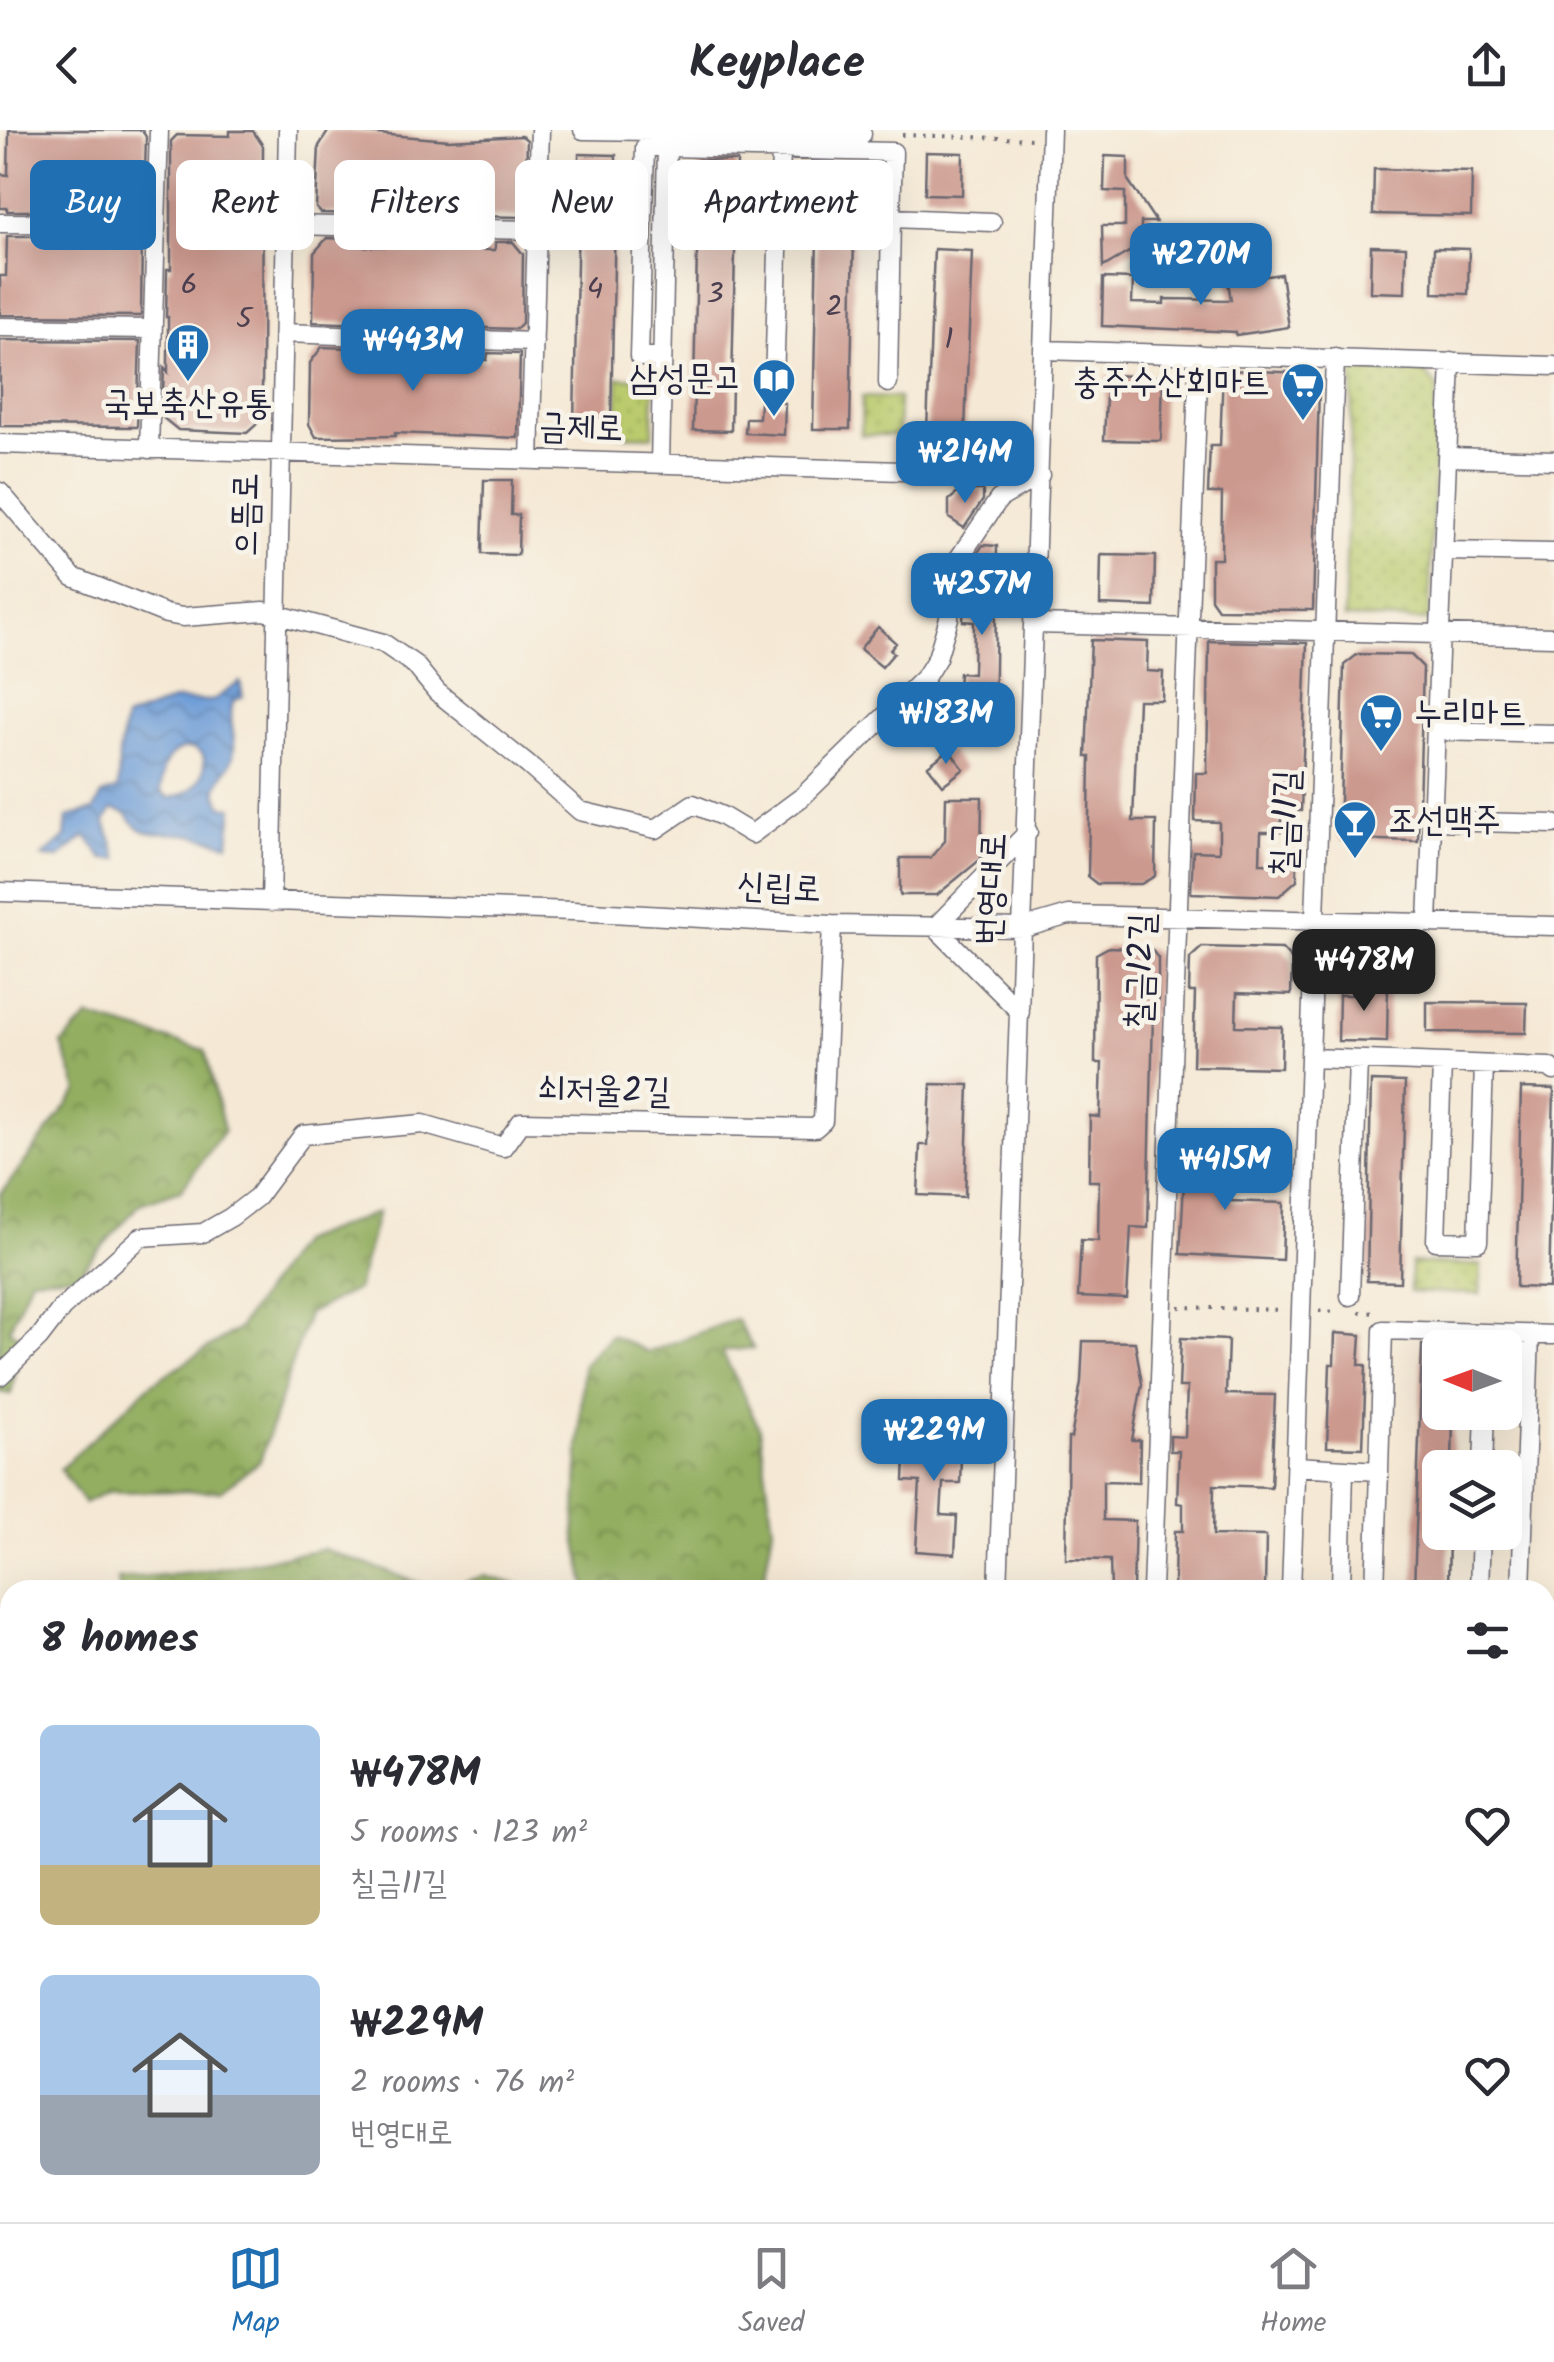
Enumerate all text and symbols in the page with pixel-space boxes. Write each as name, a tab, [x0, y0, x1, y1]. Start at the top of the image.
text: Keyplace	[689, 29, 865, 101]
icon: back	[40, 38, 95, 93]
icon: share	[1459, 38, 1514, 93]
chip: Buy	[30, 160, 156, 250]
chip: Rent	[176, 160, 314, 250]
chip: Filters	[334, 160, 495, 250]
chip: New	[515, 160, 648, 250]
chip: Apartment	[668, 160, 893, 250]
pin: ₩270M	[1131, 223, 1271, 308]
text: ₩270M	[1152, 230, 1250, 281]
house number: 6	[181, 262, 197, 310]
house number: 4	[587, 266, 603, 314]
house number: 3	[706, 271, 724, 319]
house number: 2	[825, 284, 843, 332]
house number: 5	[236, 296, 254, 344]
pin: ₩443M	[343, 309, 483, 394]
text: ₩443M	[363, 316, 463, 367]
house number: 1	[944, 316, 954, 364]
building icon: 국보축산유통	[165, 322, 211, 383]
place label: 삼성문고	[629, 352, 742, 408]
place label: 충주수산회마트	[1073, 356, 1270, 412]
library icon: 삼성문고	[751, 357, 797, 418]
supermarket icon: 충주수산회마트	[1280, 361, 1326, 422]
place label: 국보축산유통	[104, 377, 272, 433]
street label: 금제로	[538, 400, 624, 458]
pin: ₩214M	[895, 421, 1035, 506]
text: ₩214M	[918, 428, 1012, 479]
street label: 으뜸로	[218, 472, 276, 558]
pin: ₩257M	[912, 553, 1052, 638]
text: ₩257M	[933, 560, 1031, 611]
pin: ₩183M	[876, 682, 1016, 767]
place label: 누리마트	[1414, 687, 1527, 743]
text: ₩183M	[899, 689, 993, 740]
supermarket icon: 누리마트	[1358, 692, 1404, 753]
street label: 칠금11길	[1257, 769, 1317, 877]
place label: 조선맥주	[1388, 794, 1501, 850]
bar icon: 조선맥주	[1332, 799, 1378, 860]
street label: 번영대로	[962, 831, 1024, 947]
street label: 신립로	[735, 859, 823, 919]
street label: 칠금12길	[1112, 912, 1172, 1030]
pin: ₩478M	[1294, 929, 1434, 1014]
text: ₩478M	[1314, 936, 1414, 987]
street label: 쇠저울2길	[537, 1063, 671, 1121]
pin: ₩415M	[1155, 1128, 1295, 1213]
text: ₩415M	[1179, 1135, 1271, 1186]
north arrow	[1422, 1330, 1522, 1430]
map controls	[1422, 1330, 1522, 1550]
pin: ₩229M	[864, 1399, 1004, 1484]
text: ₩229M	[883, 1406, 985, 1457]
button: layers	[1422, 1450, 1522, 1550]
text: 8 homes	[40, 1607, 198, 1674]
icon: filters	[1460, 1613, 1515, 1668]
text: ₩478M	[350, 1741, 481, 1808]
icon: home	[120, 1765, 240, 1885]
icon: heart	[1460, 1798, 1515, 1853]
text: 5 rooms · 123 m²	[350, 1808, 587, 1859]
text: 칠금11길	[350, 1859, 447, 1910]
text: ₩229M	[350, 1991, 483, 2058]
icon: home	[120, 2015, 240, 2135]
icon: heart	[1460, 2048, 1515, 2103]
text: 2 rooms · 76 m²	[350, 2058, 574, 2109]
text: 번영대로	[350, 2109, 453, 2160]
tab: Map	[228, 2241, 283, 2346]
tab: Saved	[738, 2241, 805, 2346]
tab: Home	[1260, 2241, 1326, 2346]

